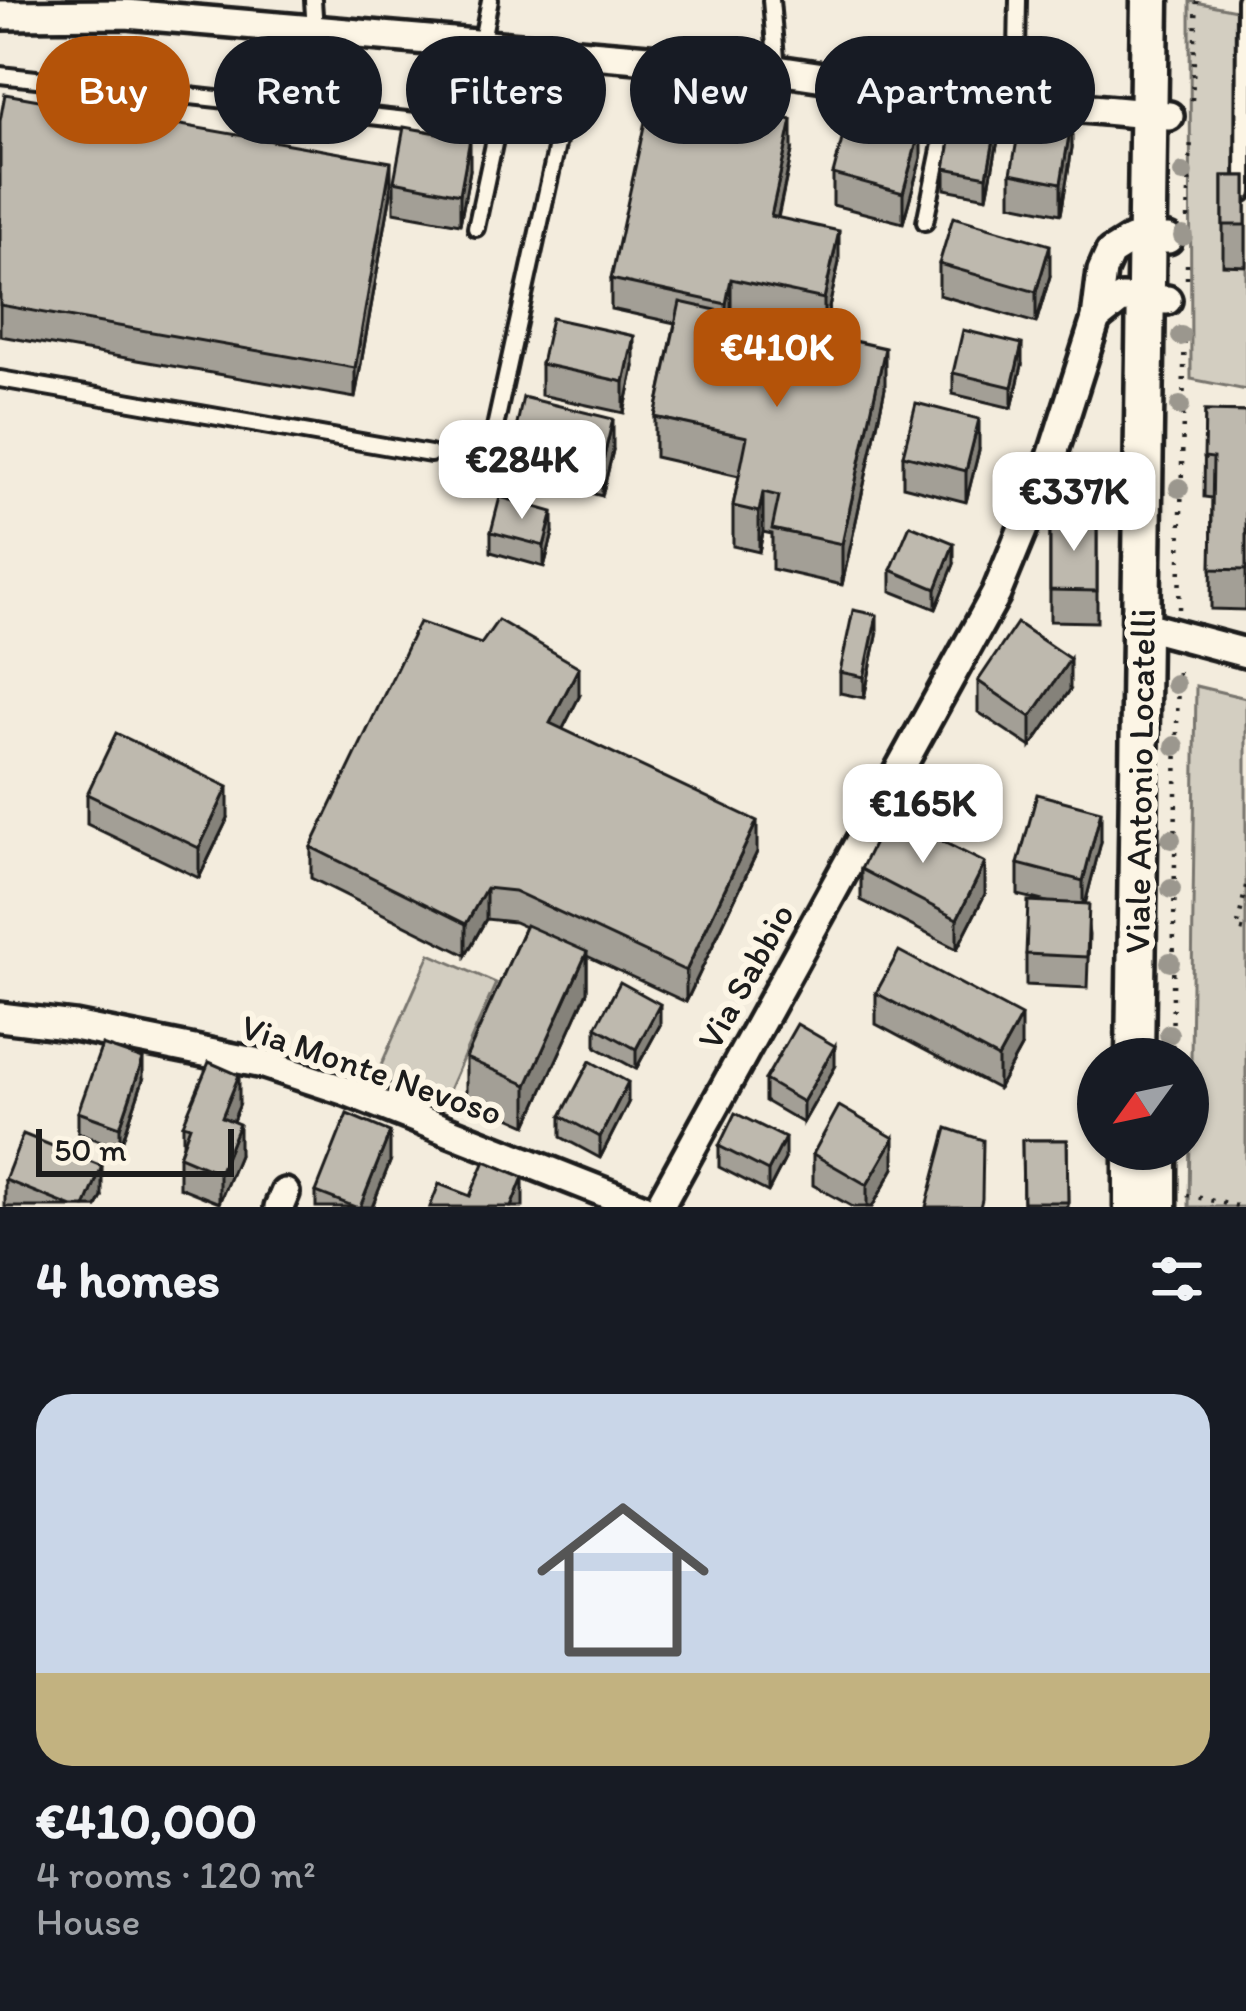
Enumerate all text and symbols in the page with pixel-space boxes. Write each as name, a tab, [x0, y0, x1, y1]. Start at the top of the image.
chip: Buy	[36, 36, 190, 144]
chip: Rent	[214, 36, 382, 144]
chip: Filters	[406, 36, 606, 144]
chip: New	[630, 36, 791, 144]
chip: Apartment	[815, 36, 1095, 144]
pin: €410K	[693, 308, 861, 410]
text: €410K	[721, 323, 833, 370]
pin: €284K	[438, 420, 606, 522]
text: €284K	[466, 435, 578, 482]
pin: €337K	[990, 452, 1158, 554]
text: €337K	[1019, 467, 1129, 514]
street label: Viale Antonio Locatelli	[1115, 608, 1164, 954]
pin: €165K	[839, 764, 1007, 866]
text: €165K	[870, 779, 976, 826]
street label: Via Sabbio	[688, 896, 803, 1057]
street label: Via Monte Nevoso	[236, 1005, 508, 1134]
north arrow	[1077, 1038, 1209, 1170]
map controls	[1077, 1038, 1209, 1170]
scale bar	[36, 1123, 234, 1176]
text: 50 m	[54, 1130, 127, 1169]
icon: filters	[1144, 1246, 1210, 1312]
text: 4 homes	[36, 1249, 220, 1310]
icon: home	[515, 1472, 731, 1688]
text: €410,000	[36, 1790, 257, 1851]
text: 4 rooms · 120 m²	[36, 1851, 316, 1898]
text: House	[36, 1898, 140, 1945]

